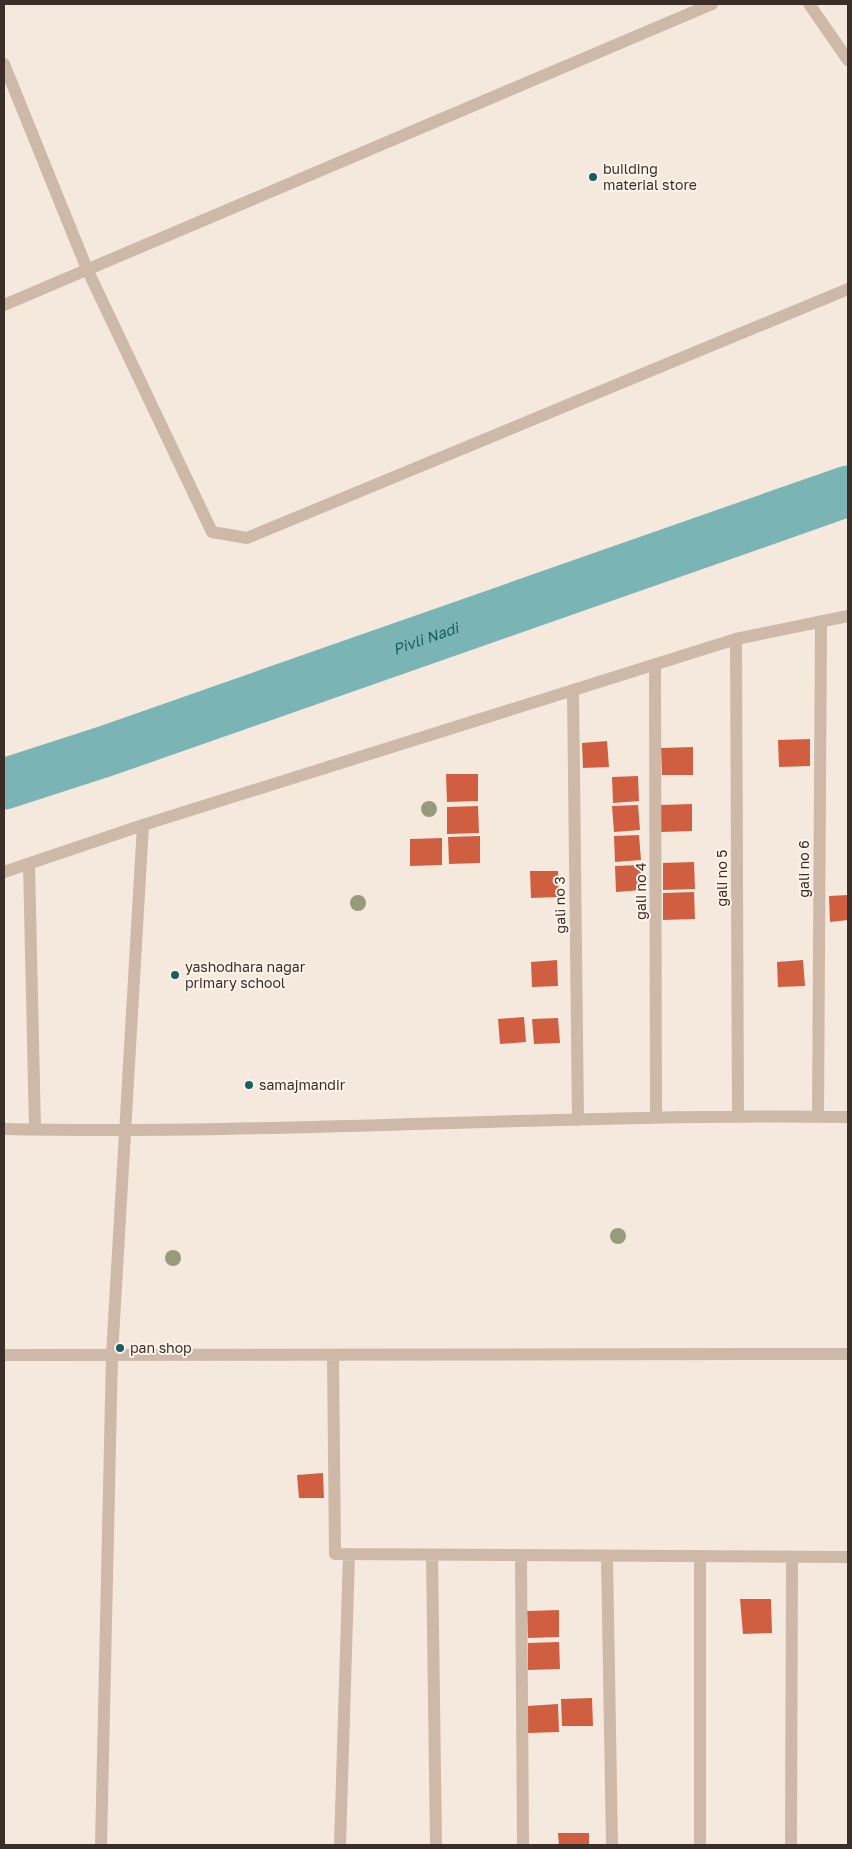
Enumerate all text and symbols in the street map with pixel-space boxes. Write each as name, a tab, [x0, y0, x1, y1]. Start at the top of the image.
place label: building material store	[603, 160, 697, 193]
marker: building material store	[587, 171, 599, 183]
water label: Pivli Nadi	[390, 618, 462, 658]
street label: gali no 6	[795, 840, 812, 898]
street label: gali no 5	[713, 850, 730, 906]
street label: gali no 4	[632, 862, 649, 920]
street label: gali no 3	[551, 876, 568, 934]
place label: yashodhara nagar primary school	[185, 958, 306, 991]
marker: yashodhara nagar primary school	[169, 969, 181, 981]
place label: samajmandir	[259, 1076, 346, 1093]
marker: samajmandir	[243, 1079, 255, 1091]
place label: pan shop	[130, 1339, 192, 1356]
marker: pan shop	[114, 1342, 126, 1354]

